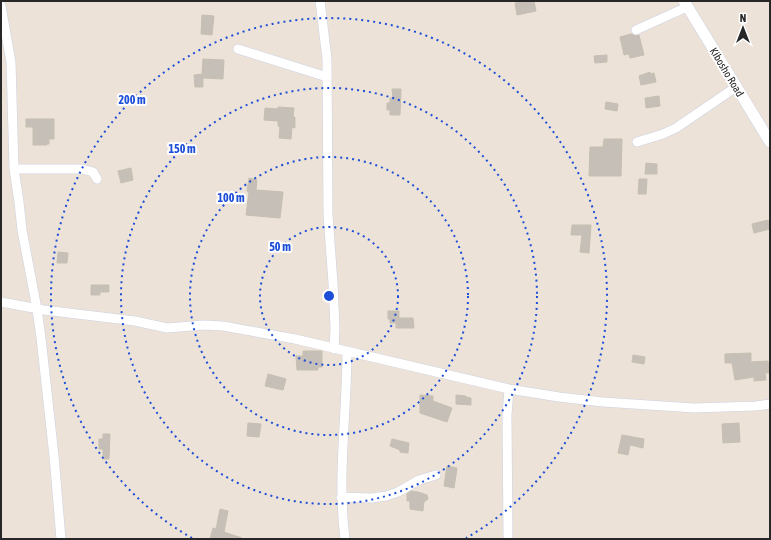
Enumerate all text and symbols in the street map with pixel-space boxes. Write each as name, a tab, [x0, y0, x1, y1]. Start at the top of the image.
north arrow	[723, 8, 763, 48]
text: N	[740, 12, 746, 24]
street label: Kibosho Road	[708, 45, 746, 99]
text: 200 m	[118, 93, 146, 107]
text: 150 m	[168, 142, 196, 156]
text: 100 m	[217, 191, 245, 205]
text: 50 m	[269, 240, 291, 254]
centre of rings	[322, 289, 336, 303]

